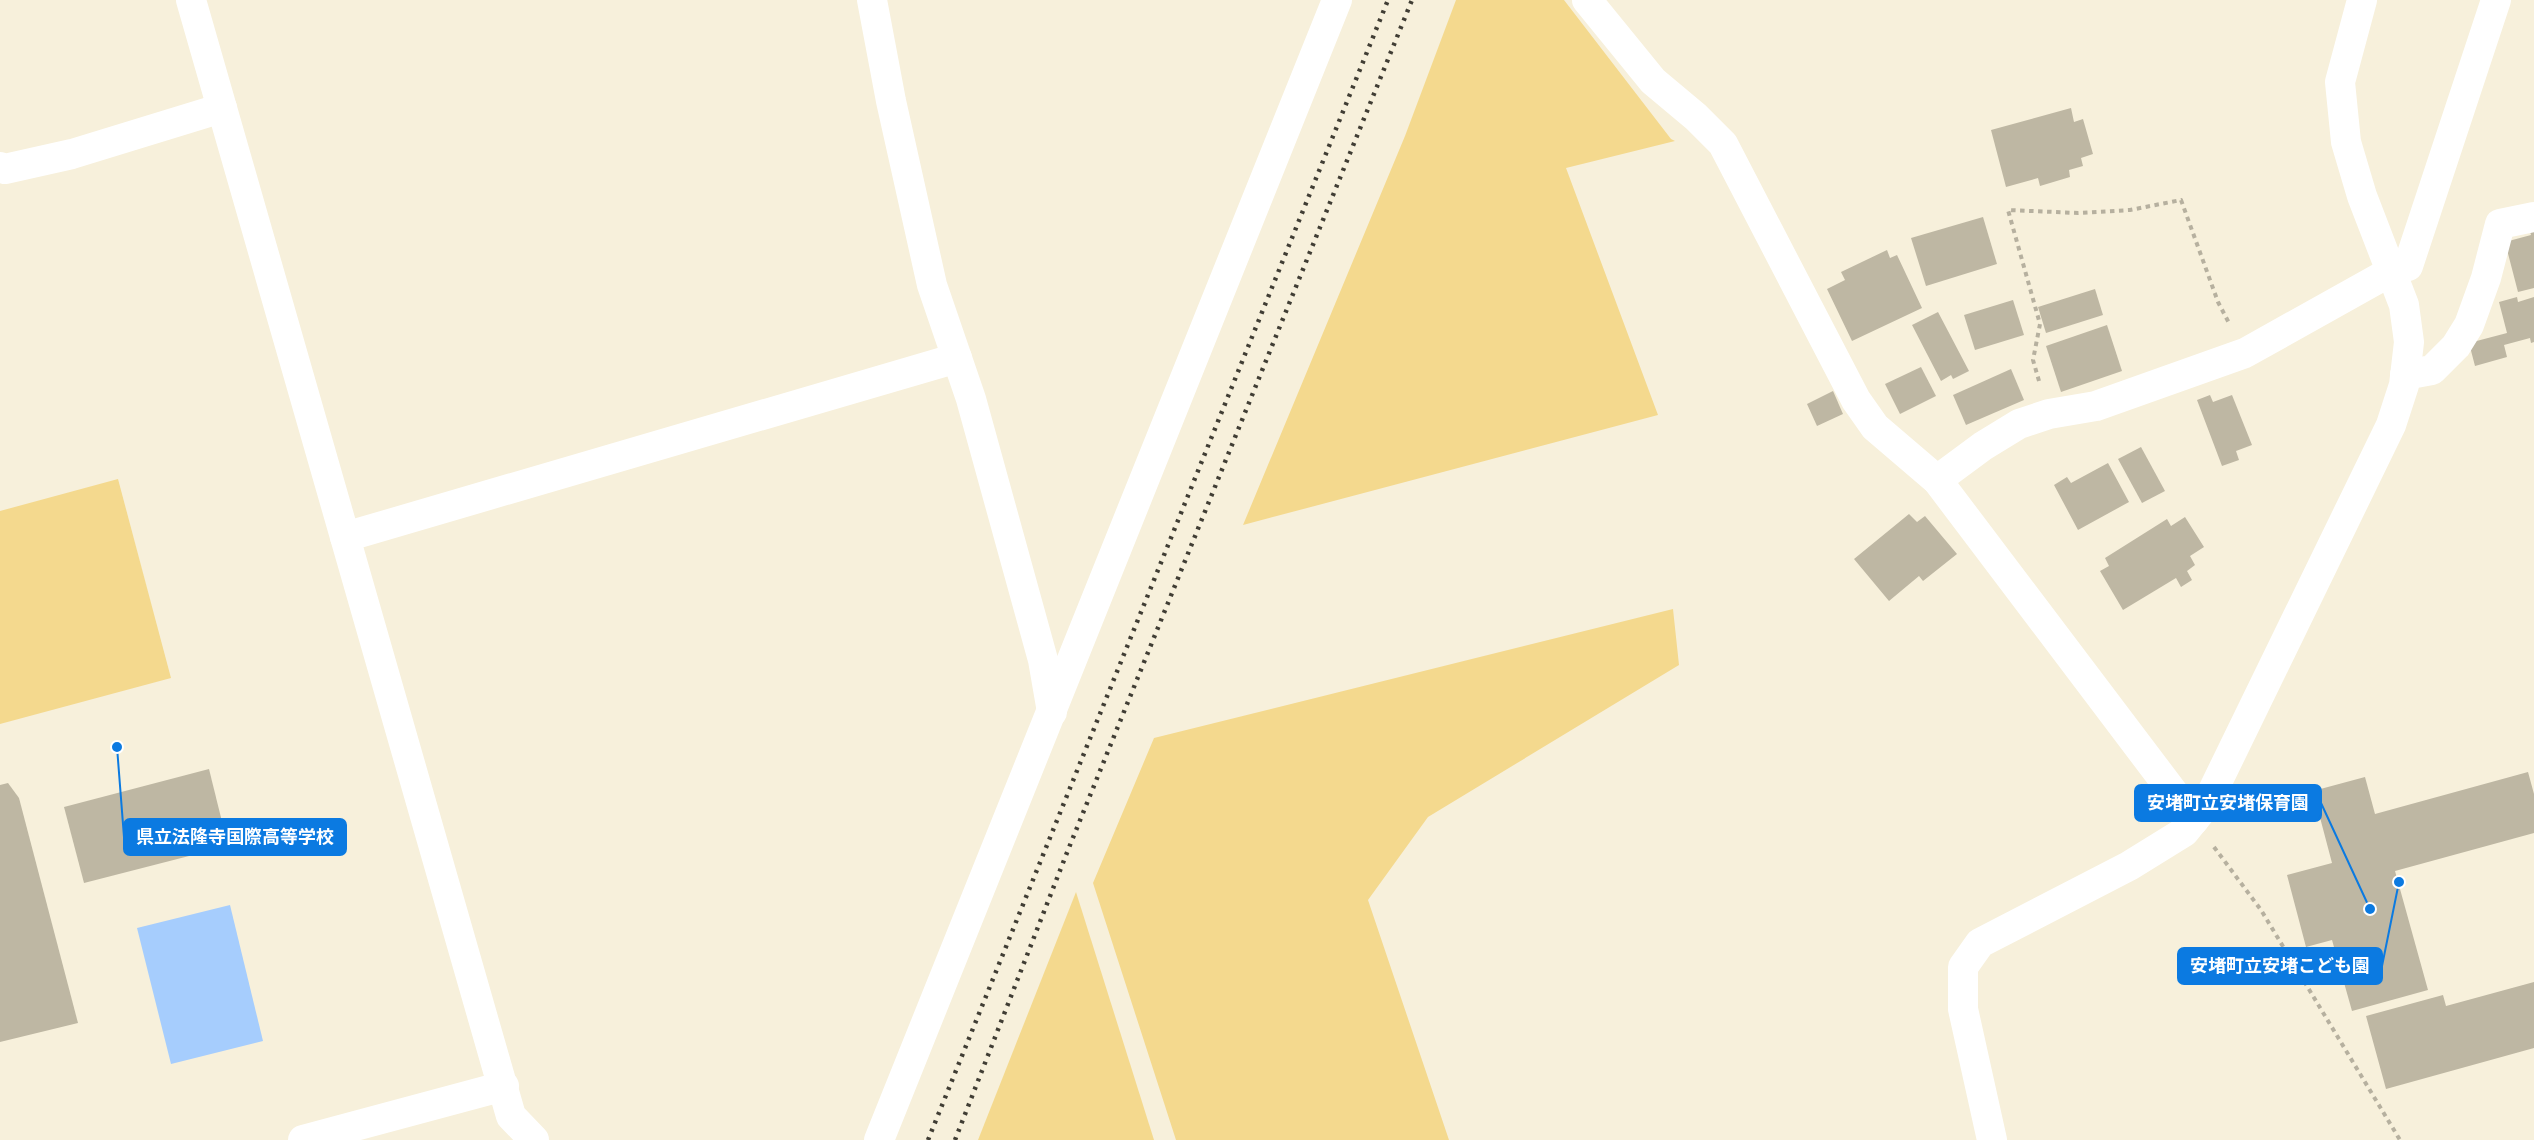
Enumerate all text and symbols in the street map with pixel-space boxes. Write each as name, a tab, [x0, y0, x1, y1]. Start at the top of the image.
callout: 安堵町立安堵保育園	[2135, 785, 2321, 821]
text: 安堵町立安堵保育園	[2147, 791, 2309, 813]
callout: 県立法隆寺国際高等学校	[124, 819, 346, 855]
text: 県立法隆寺国際高等学校	[136, 825, 334, 847]
callout: 安堵町立安堵こども園	[2178, 948, 2382, 984]
text: 安堵町立安堵こども園	[2190, 954, 2370, 976]

